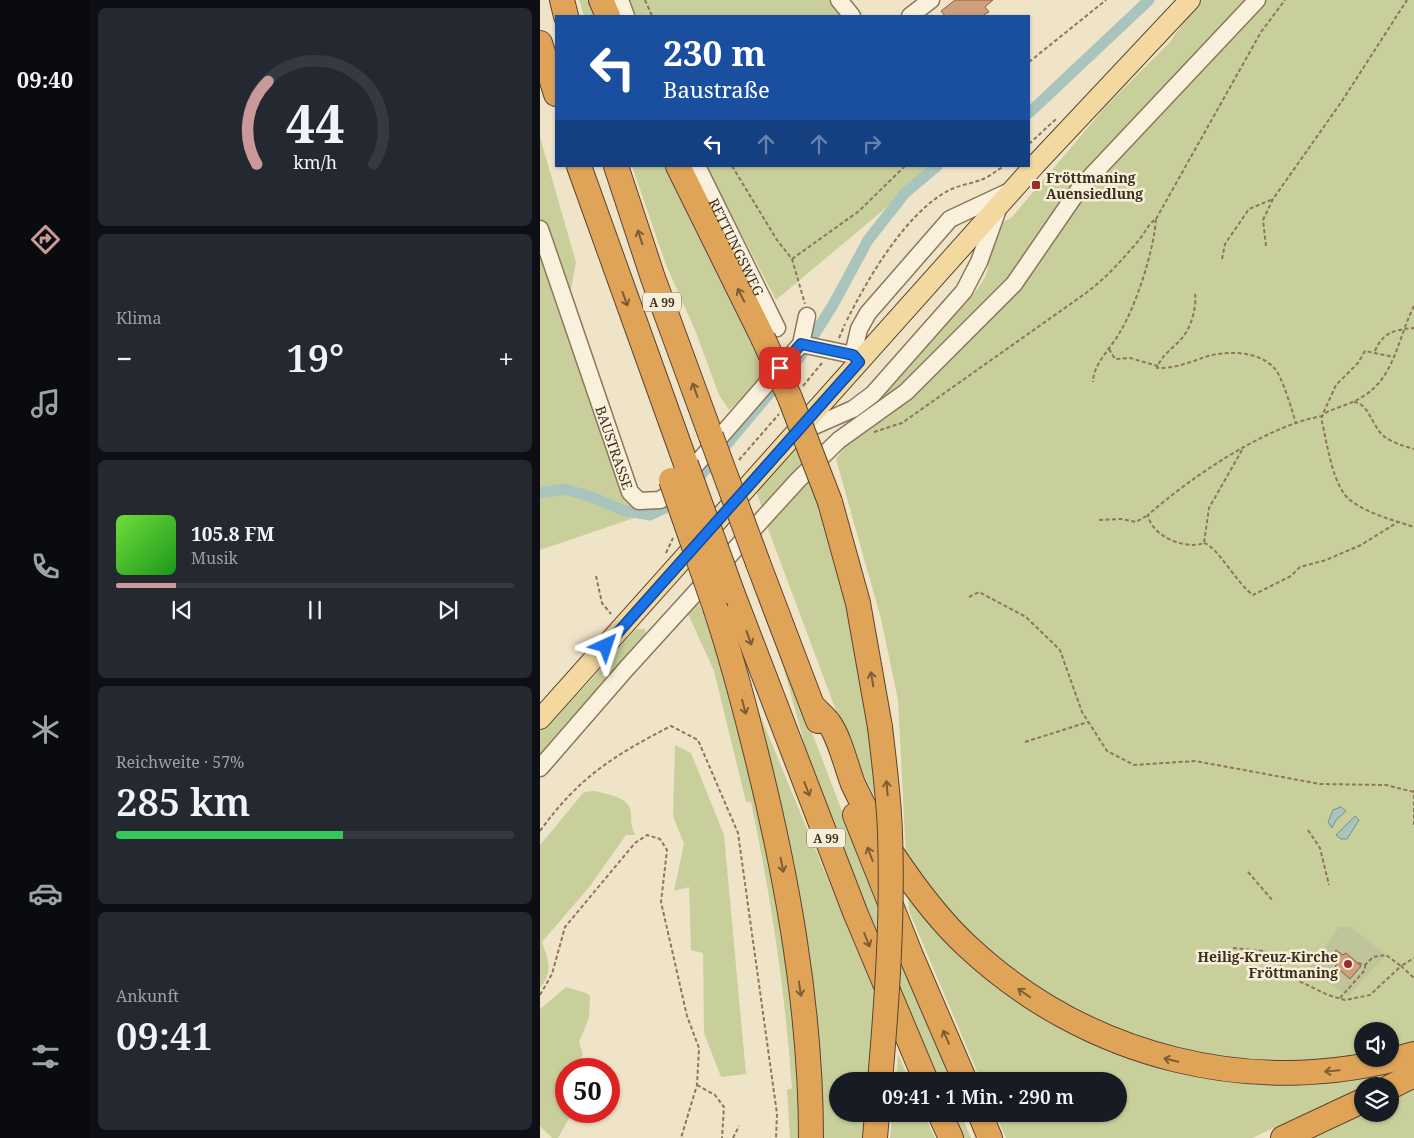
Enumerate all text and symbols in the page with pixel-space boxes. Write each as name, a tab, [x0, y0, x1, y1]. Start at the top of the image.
text: 230 m	[663, 29, 766, 76]
icon: left	[580, 35, 645, 100]
text: 09:40	[17, 64, 73, 94]
text: Baustraße	[663, 74, 770, 104]
text: 44	[286, 87, 344, 158]
icon: left	[699, 130, 727, 158]
icon: ahead	[752, 130, 780, 158]
icon: ahead	[805, 130, 833, 158]
icon: right	[858, 130, 886, 158]
text: km/h	[293, 150, 337, 174]
place label: Fröttmaning Auensiedlung	[1046, 168, 1143, 203]
marker: Fröttmaning Auensiedlung	[1030, 179, 1042, 191]
street label: RETTUNGSWEG	[705, 195, 769, 299]
icon: directions	[28, 222, 63, 257]
one-way arrow	[635, 230, 644, 245]
one-way arrow	[736, 288, 745, 303]
one-way arrow	[621, 291, 630, 306]
road number: A 99	[643, 292, 681, 312]
text: Klima	[116, 307, 161, 329]
text: 19°	[286, 331, 344, 383]
text: −	[116, 339, 132, 377]
text: +	[498, 339, 514, 377]
pin	[759, 347, 801, 389]
icon: arrive	[766, 354, 794, 382]
one-way arrow	[690, 383, 699, 398]
icon: music	[28, 386, 63, 421]
street label: BAUSTRASSE	[592, 403, 638, 492]
text: 105.8 FM	[191, 521, 274, 547]
text: Musik	[191, 547, 238, 569]
icon: phone	[28, 549, 63, 584]
icon: previous	[168, 596, 196, 624]
icon: pause	[301, 596, 329, 624]
icon: next	[434, 596, 462, 624]
position arrow	[579, 619, 631, 671]
one-way arrow	[745, 630, 754, 645]
one-way arrow	[866, 671, 876, 687]
one-way arrow	[740, 699, 749, 715]
icon: climate	[28, 712, 63, 747]
text: Reichweite · 57%	[116, 751, 244, 773]
text: 285 km	[116, 775, 250, 827]
one-way arrow	[882, 780, 892, 796]
one-way arrow	[803, 781, 812, 797]
road number: A 99	[807, 828, 845, 848]
one-way arrow	[865, 847, 874, 863]
one-way arrow	[777, 857, 787, 873]
icon: car	[28, 876, 63, 911]
one-way arrow	[864, 933, 873, 948]
place label: Heilig-Kreuz-Kirche Fröttmaning	[1198, 947, 1338, 982]
marker: Heilig-Kreuz-Kirche Fröttmaning	[1342, 958, 1354, 970]
one-way arrow	[796, 981, 806, 997]
text: Ankunft	[116, 985, 179, 1007]
one-way arrow	[1018, 987, 1031, 998]
text: 09:41	[116, 1009, 213, 1061]
map controls	[1354, 1022, 1399, 1122]
button: sound	[1354, 1022, 1399, 1067]
one-way arrow	[940, 1030, 950, 1045]
icon: filters	[28, 1039, 63, 1074]
one-way arrow	[1163, 1055, 1179, 1064]
speed limit sign: 50	[555, 1058, 620, 1123]
one-way arrow	[1324, 1066, 1340, 1076]
button: layers	[1354, 1077, 1399, 1122]
text: 09:41 · 1 Min. · 290 m	[882, 1084, 1074, 1110]

